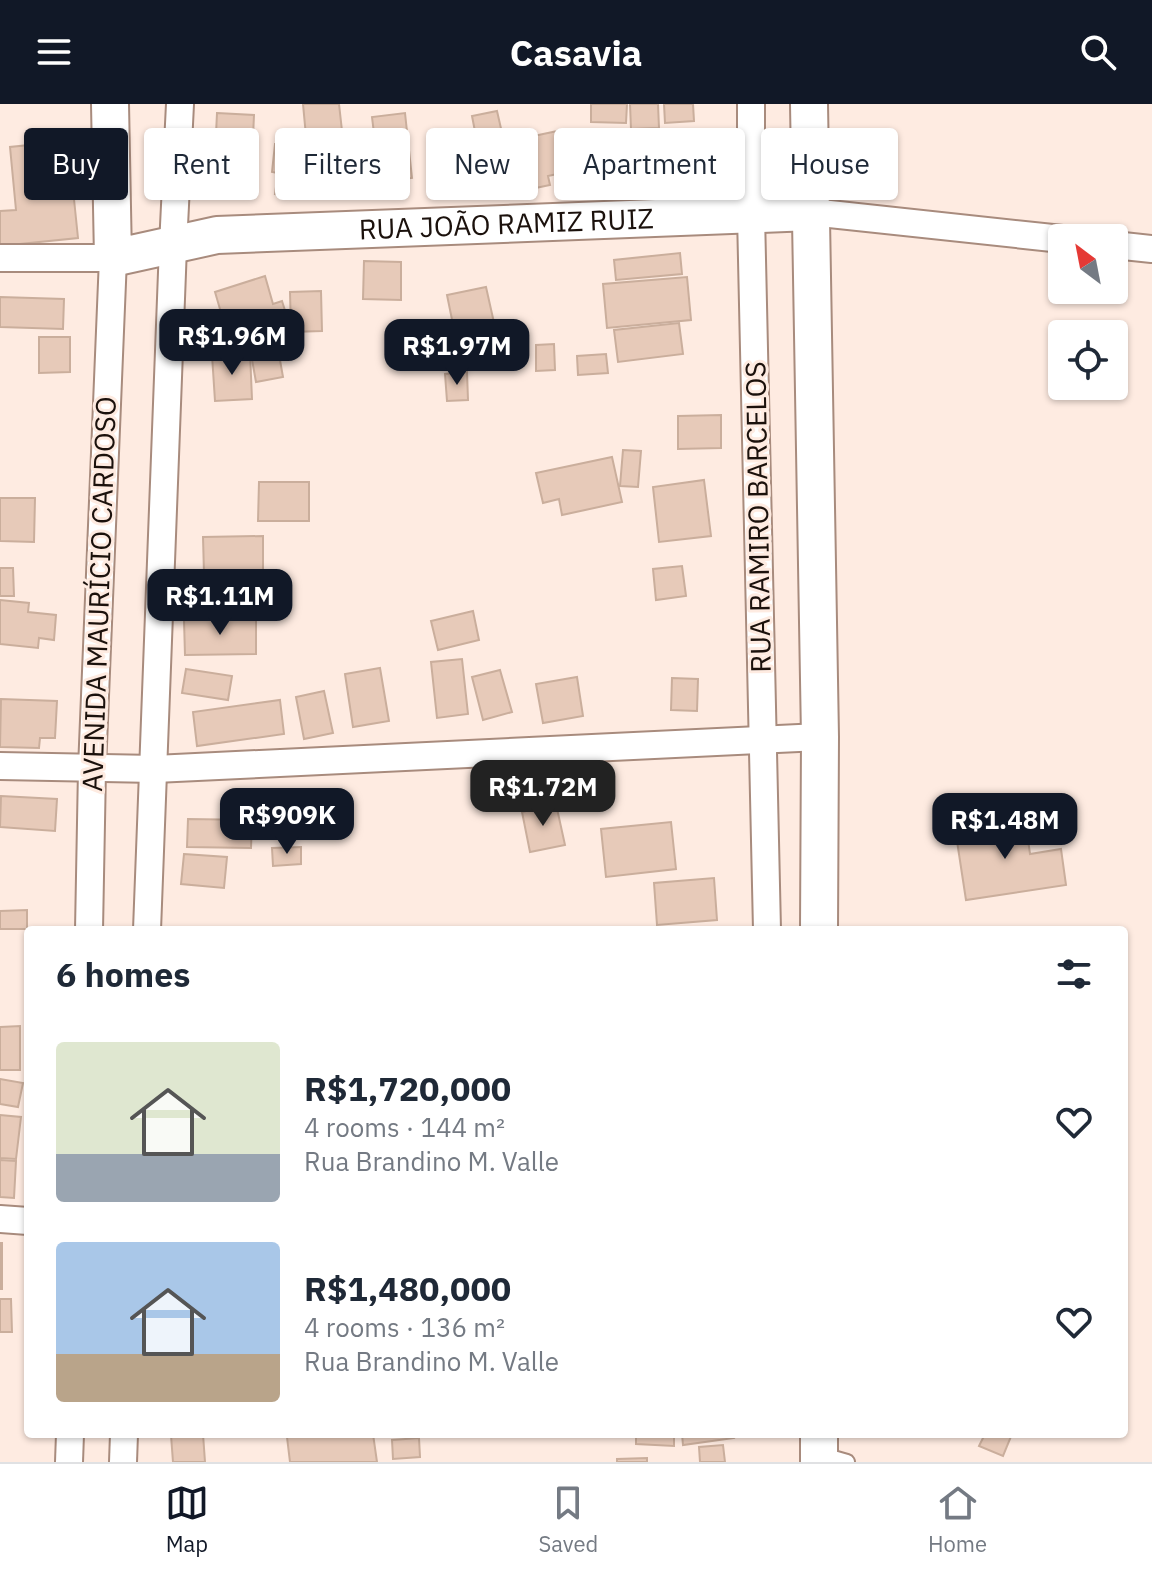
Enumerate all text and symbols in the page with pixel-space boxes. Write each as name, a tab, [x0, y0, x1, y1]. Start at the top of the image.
text: Casavia	[510, 29, 642, 76]
icon: menu	[32, 30, 76, 74]
icon: search	[1076, 30, 1120, 74]
chip: Buy	[24, 128, 128, 200]
chip: Rent	[144, 128, 259, 200]
chip: Filters	[275, 128, 410, 200]
chip: New	[426, 128, 538, 200]
chip: Apartment	[554, 128, 745, 200]
chip: House	[761, 128, 898, 200]
street label: RUA JOÃO RAMIZ RUIZ	[358, 199, 654, 247]
north arrow	[1048, 224, 1128, 304]
map controls	[1048, 224, 1128, 400]
pin: R$1.96M	[158, 309, 306, 377]
text: R$1.96M	[177, 318, 287, 352]
pin: R$1.97M	[383, 319, 531, 387]
button: locate	[1048, 320, 1128, 400]
text: R$1.97M	[402, 328, 512, 362]
street label: RUA RAMIRO BARCELOS	[736, 361, 779, 673]
street label: AVENIDA MAURÍCIO CARDOSO	[73, 396, 124, 792]
pin: R$1.11M	[146, 569, 294, 637]
text: R$1.11M	[165, 578, 275, 612]
pin: R$1.72M	[469, 760, 617, 828]
text: R$1.72M	[488, 769, 598, 803]
pin: R$909K	[222, 788, 352, 856]
pin: R$1.48M	[931, 793, 1079, 861]
text: R$909K	[238, 797, 336, 831]
text: R$1.48M	[950, 802, 1060, 836]
text: 6 homes	[56, 952, 191, 996]
icon: filters	[1052, 952, 1096, 996]
text: R$1,720,000	[304, 1066, 511, 1110]
icon: home	[120, 1074, 216, 1170]
icon: heart	[1052, 1100, 1096, 1144]
text: 4 rooms · 144 m²	[304, 1110, 505, 1144]
text: Rua Brandino M. Valle	[304, 1144, 559, 1178]
text: R$1,480,000	[304, 1266, 511, 1310]
icon: home	[120, 1274, 216, 1370]
icon: heart	[1052, 1300, 1096, 1344]
text: 4 rooms · 136 m²	[304, 1310, 505, 1344]
text: Rua Brandino M. Valle	[304, 1344, 559, 1378]
tab: Map	[165, 1481, 209, 1558]
tab: Saved	[538, 1481, 598, 1558]
tab: Home	[928, 1481, 987, 1558]

